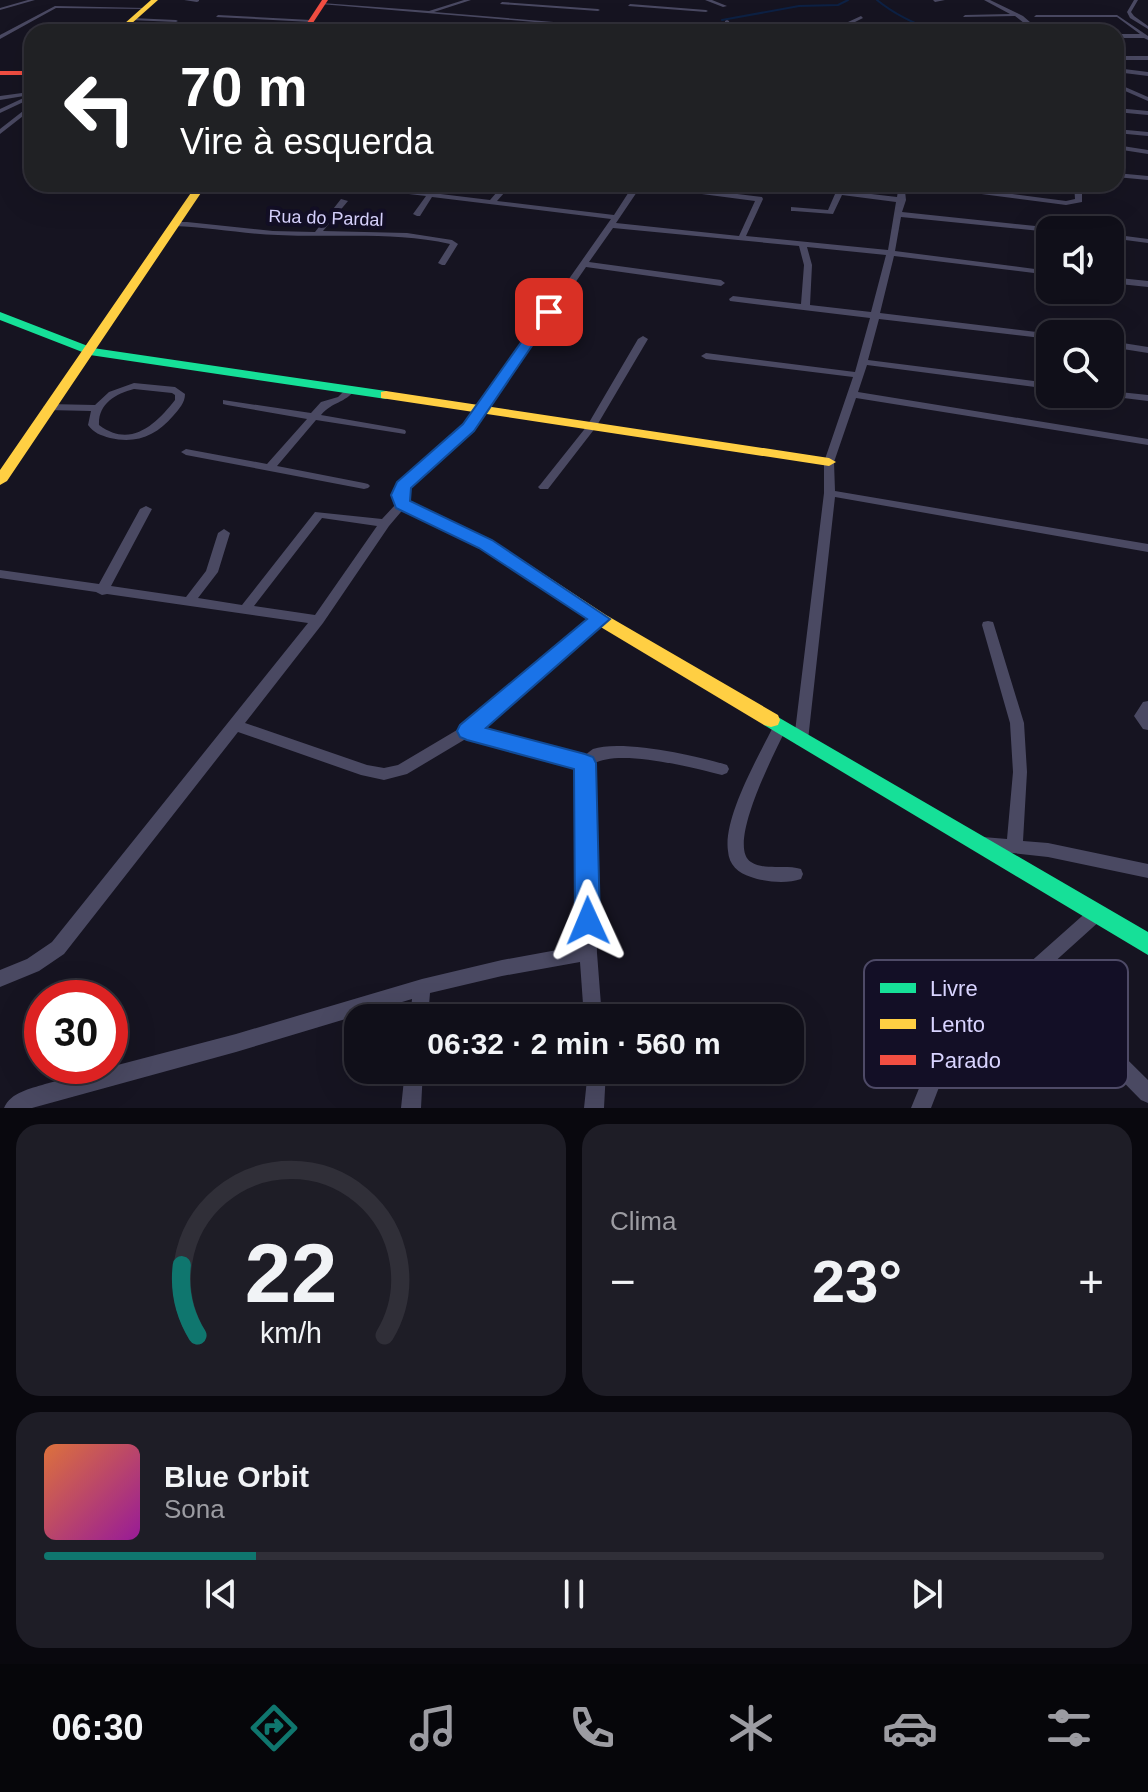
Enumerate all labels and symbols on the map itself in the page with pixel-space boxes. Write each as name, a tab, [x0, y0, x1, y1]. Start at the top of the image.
street label: Rua do Pardal	[268, 206, 384, 230]
pin	[515, 278, 583, 346]
position arrow	[546, 879, 630, 963]
legend	[864, 960, 1128, 1088]
text: Livre	[930, 976, 978, 1001]
speed limit sign: 30	[24, 980, 128, 1084]
text: Lento	[930, 1012, 985, 1037]
text: Parado	[930, 1048, 1001, 1073]

